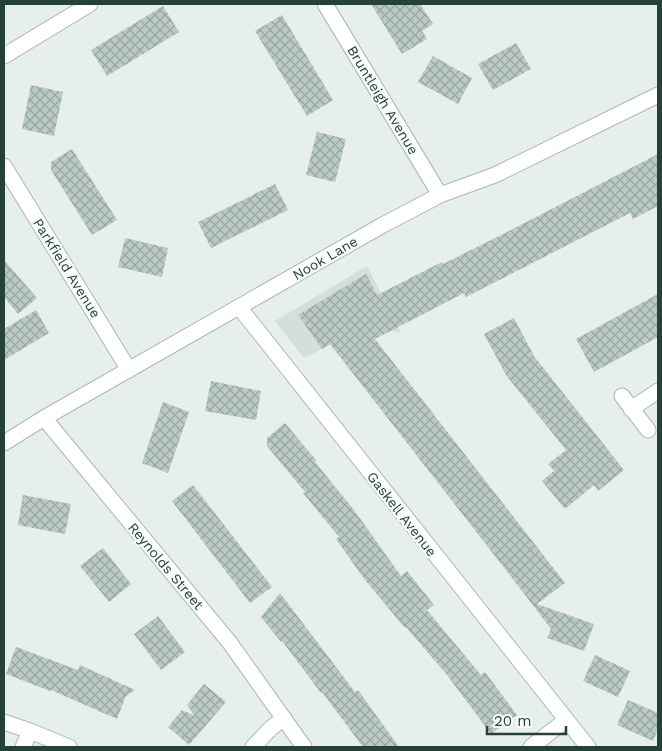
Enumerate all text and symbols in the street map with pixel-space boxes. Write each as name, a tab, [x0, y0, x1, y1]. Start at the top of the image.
street label: Bruntleigh Avenue	[344, 43, 422, 157]
street label: Parkfield Avenue	[30, 215, 104, 321]
street label: Nook Lane	[290, 233, 360, 283]
street label: Gaskell Avenue	[364, 468, 440, 560]
street label: Reynolds Street	[125, 519, 207, 613]
scale bar	[487, 704, 566, 736]
text: 20 m	[494, 712, 532, 730]

